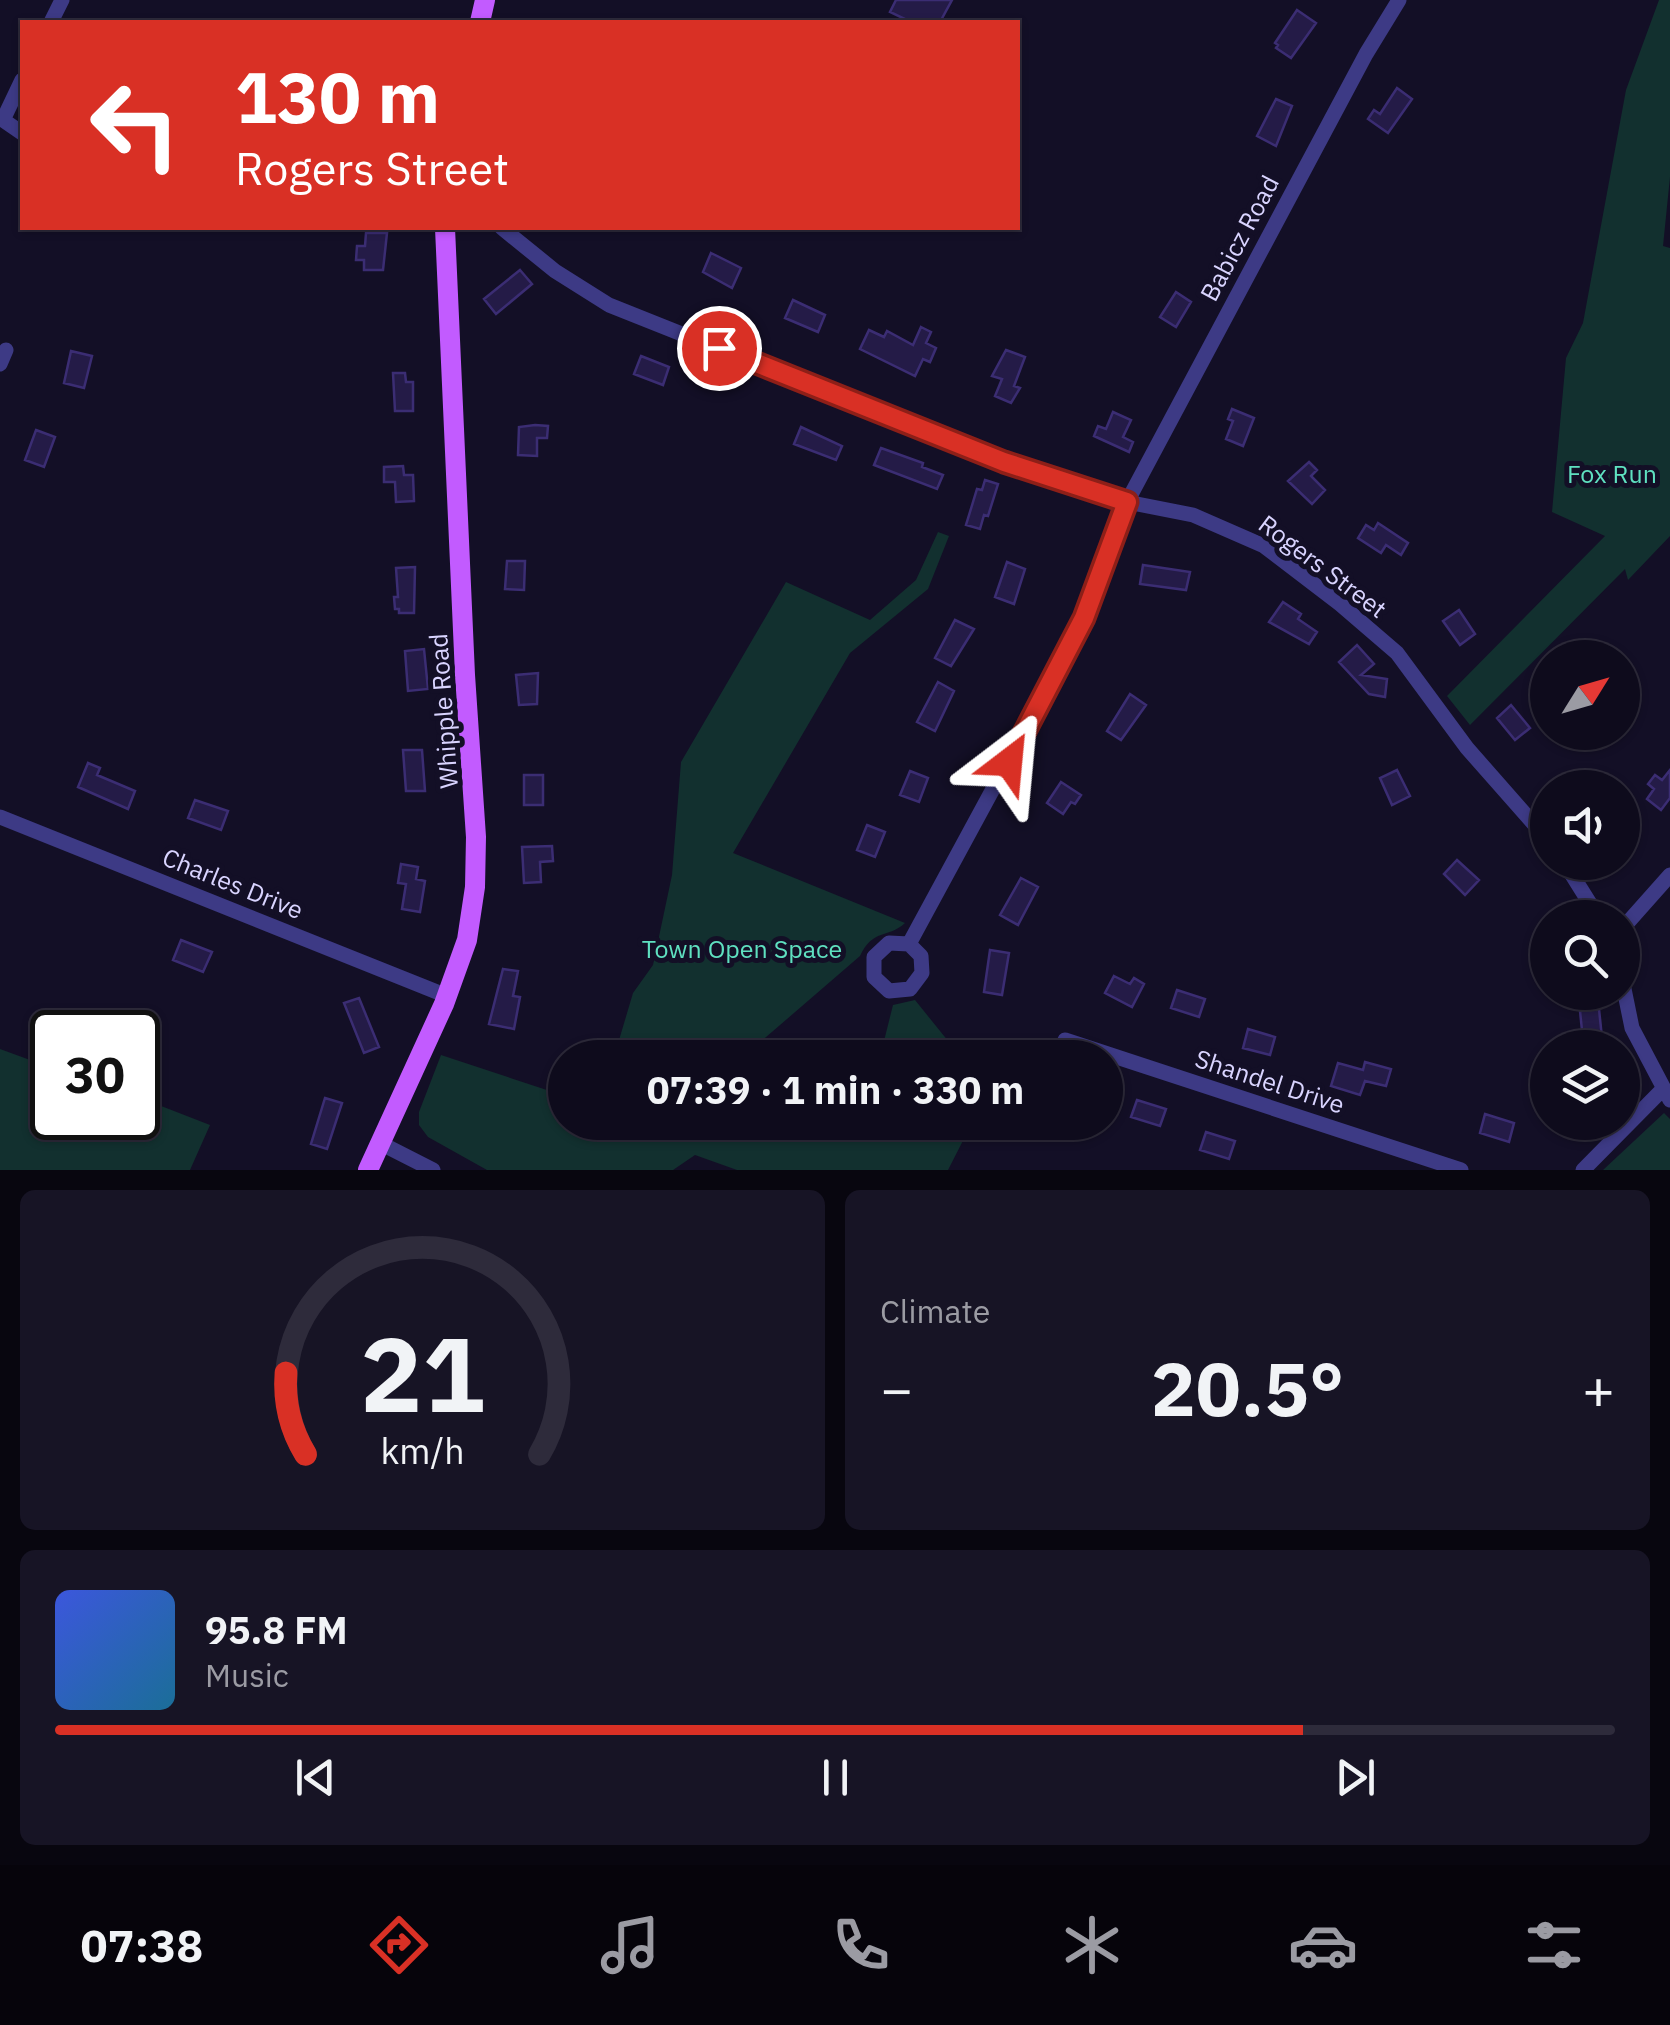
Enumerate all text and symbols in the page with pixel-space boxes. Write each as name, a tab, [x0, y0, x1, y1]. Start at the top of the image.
text: 130 m	[235, 51, 440, 142]
icon: left	[70, 60, 200, 190]
text: Rogers Street	[235, 139, 509, 197]
street label: Babicz Road	[1192, 169, 1286, 307]
pin	[677, 306, 762, 391]
icon: arrive	[692, 321, 747, 376]
park label: Fox Run	[1567, 457, 1657, 490]
street label: Rogers Street	[1252, 507, 1394, 625]
street label: Whipple Road	[421, 632, 465, 790]
north arrow	[1530, 640, 1640, 750]
map controls	[1530, 640, 1640, 1140]
position arrow	[957, 710, 1061, 814]
button: sound	[1530, 770, 1640, 880]
street label: Charles Drive	[158, 840, 308, 926]
button: search	[1530, 900, 1640, 1010]
park label: Town Open Space	[642, 932, 842, 965]
speed limit sign: 30	[30, 1010, 160, 1140]
button: layers	[1530, 1030, 1640, 1140]
street label: Shandel Drive	[1191, 1041, 1349, 1121]
text: 07:39 · 1 min · 330 m	[647, 1065, 1024, 1114]
text: Climate	[880, 1290, 990, 1332]
text: 21	[360, 1305, 485, 1441]
text: 20.5°	[1151, 1339, 1344, 1437]
text: −	[880, 1353, 913, 1424]
text: +	[1582, 1353, 1615, 1424]
text: km/h	[380, 1427, 465, 1474]
text: 95.8 FM	[205, 1605, 348, 1654]
text: Music	[205, 1654, 289, 1696]
icon: previous	[288, 1750, 343, 1805]
icon: pause	[808, 1750, 863, 1805]
icon: next	[1328, 1750, 1383, 1805]
icon: directions	[364, 1910, 434, 1980]
icon: music	[595, 1910, 665, 1980]
icon: phone	[826, 1910, 896, 1980]
icon: climate	[1057, 1910, 1127, 1980]
icon: car	[1288, 1910, 1358, 1980]
icon: filters	[1519, 1910, 1589, 1980]
text: 07:38	[81, 1916, 203, 1974]

